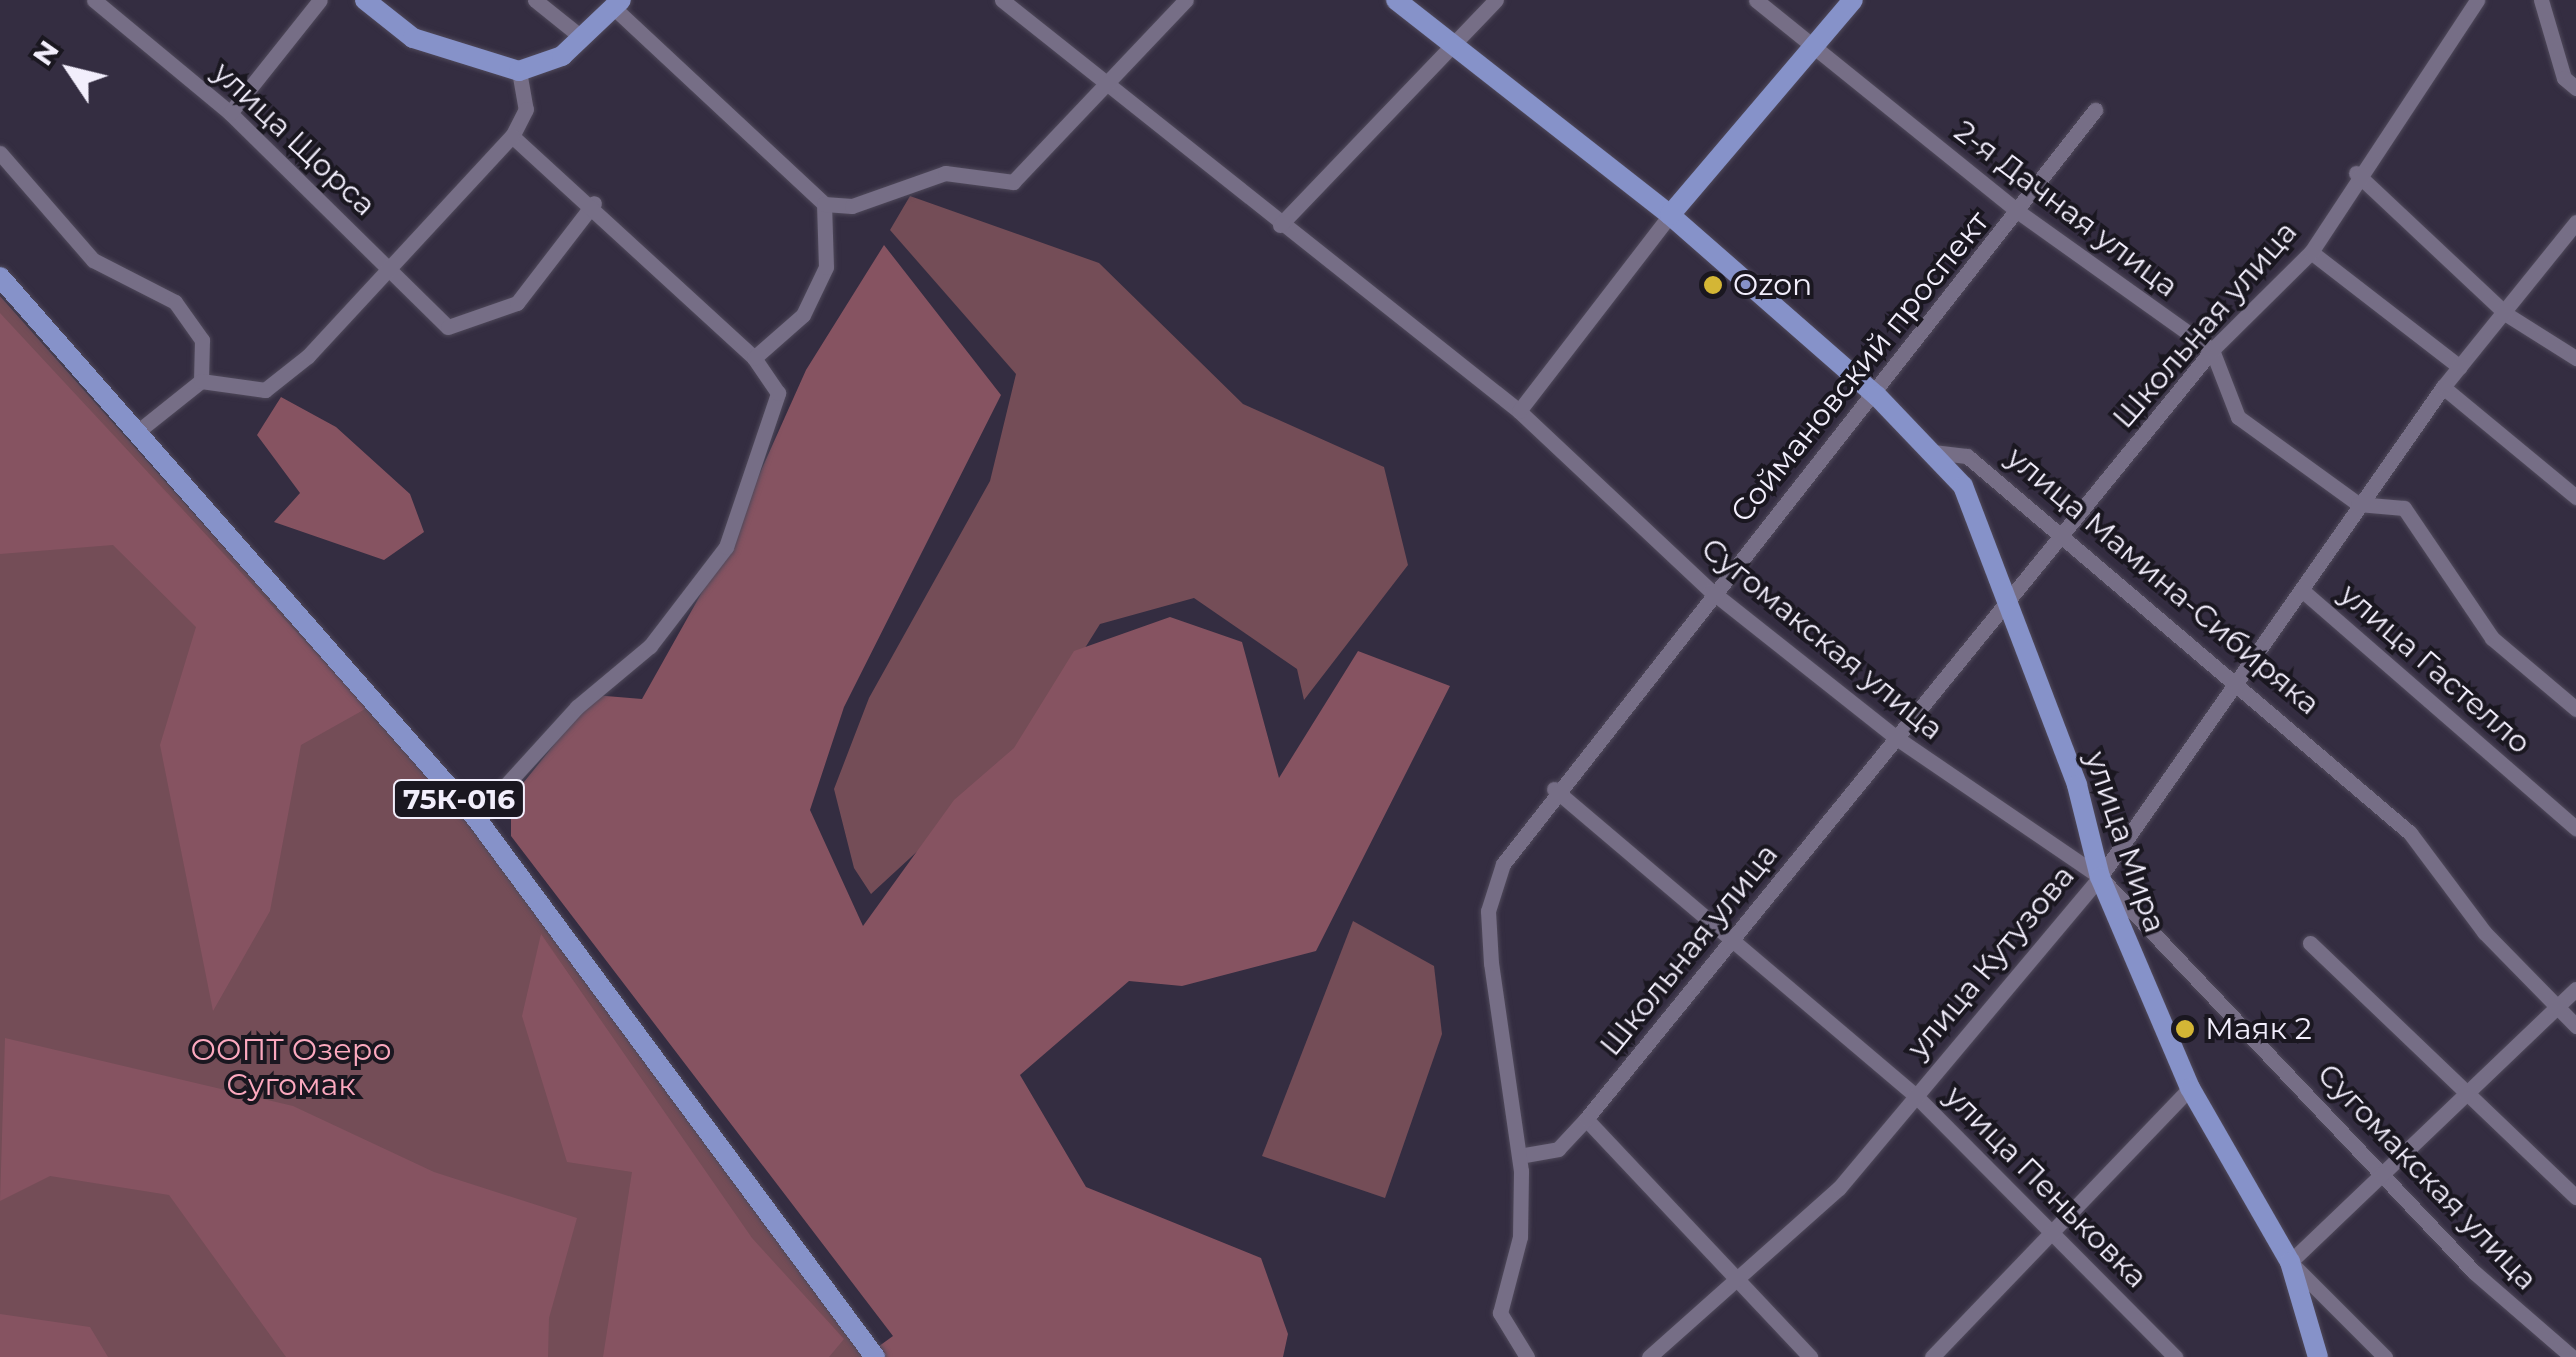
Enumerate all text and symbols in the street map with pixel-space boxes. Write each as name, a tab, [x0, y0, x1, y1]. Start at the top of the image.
north arrow	[20, 20, 120, 120]
text: N	[25, 34, 66, 72]
street label: улица Щорса	[205, 55, 383, 223]
street label: 2-я Дачная улица	[1947, 113, 2185, 305]
street label: Соймановский проспект	[1723, 204, 1997, 530]
street label: Школьная улица	[2105, 214, 2305, 436]
place label: Ozon	[1733, 267, 1812, 303]
marker: Ozon	[1702, 274, 1724, 296]
street label: улица Мамина-Сибиряка	[1999, 440, 2327, 722]
street label: Сугомакская улица	[1694, 531, 1950, 747]
street label: улица Гастелло	[2332, 576, 2538, 762]
street label: улица Мира	[2077, 747, 2173, 937]
road number: 75К-016	[392, 776, 526, 822]
street label: Школьная улица	[1593, 837, 1785, 1063]
street label: улица Кутузова	[1900, 858, 2082, 1066]
place label: Маяк 2	[2205, 1011, 2312, 1047]
marker: Маяк 2	[2174, 1018, 2196, 1040]
park label: ООПТ Озеро Сугомак	[190, 1032, 392, 1102]
street label: Сугомакская улица	[2310, 1057, 2544, 1297]
street label: улица Пеньковка	[1938, 1079, 2154, 1295]

